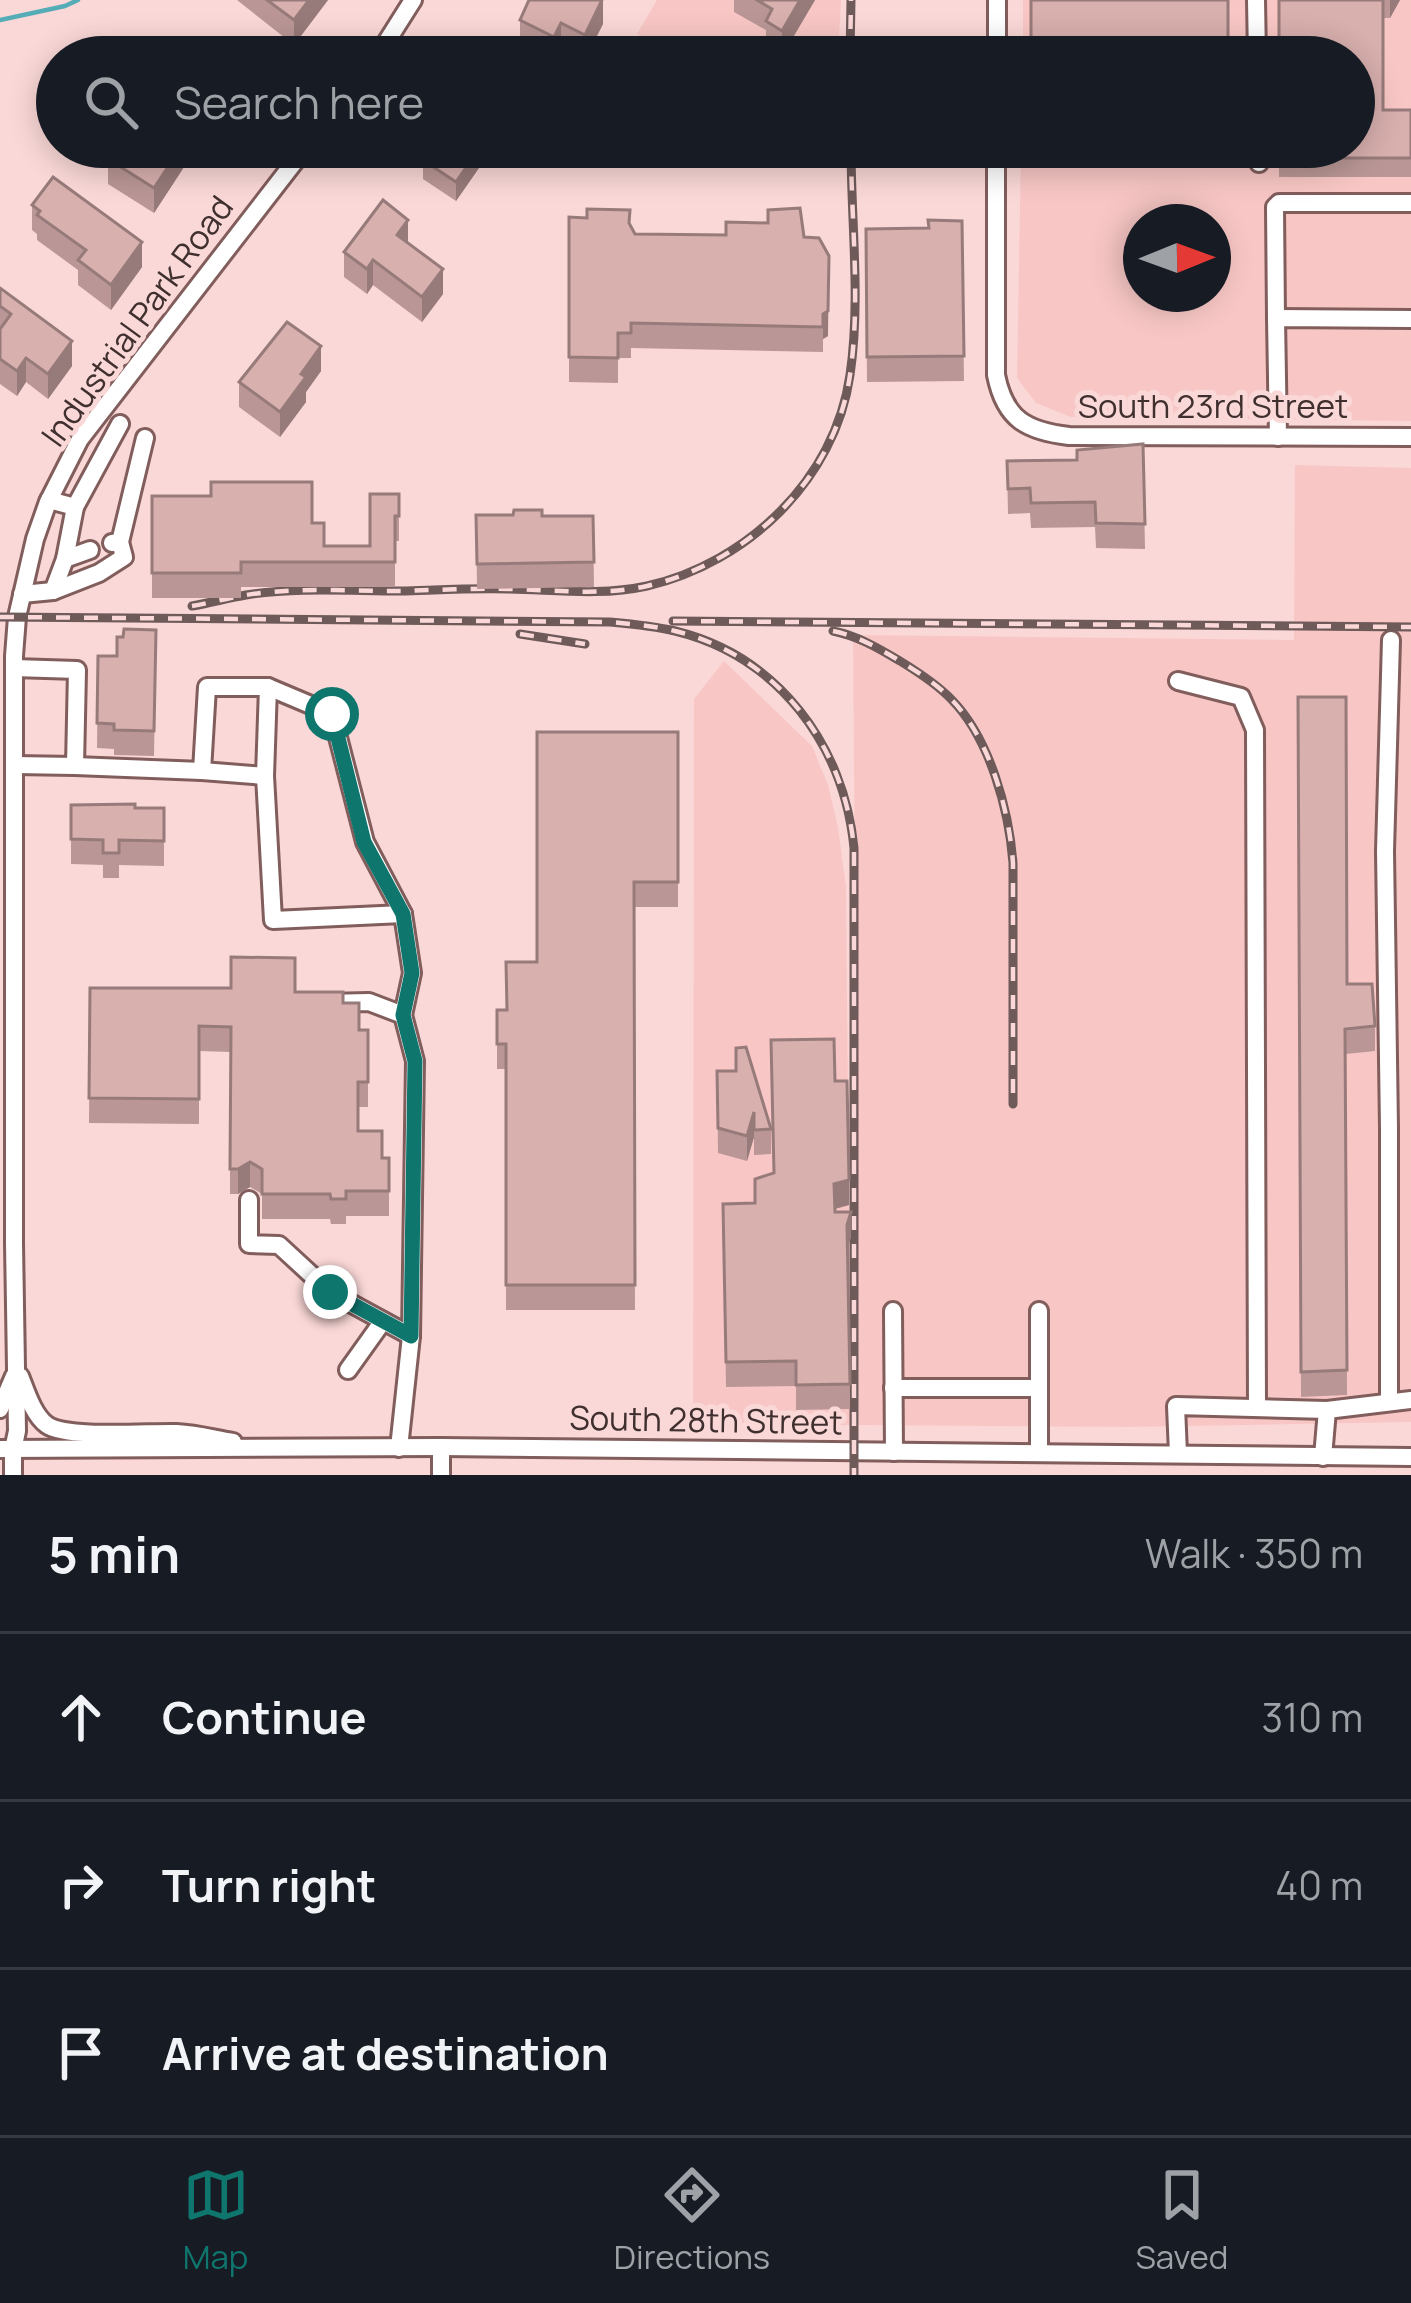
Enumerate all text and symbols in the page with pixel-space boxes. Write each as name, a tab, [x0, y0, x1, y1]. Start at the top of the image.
search box	[36, 36, 1375, 168]
icon: search	[78, 69, 144, 135]
text: Search here	[174, 71, 424, 133]
street label: Industrial Park Road	[30, 186, 243, 455]
north arrow	[1123, 204, 1231, 312]
street label: South 23rd Street	[1078, 383, 1348, 428]
route start	[305, 687, 359, 741]
route end	[303, 1265, 357, 1319]
street label: South 28th Street	[569, 1395, 843, 1444]
text: 5 min	[48, 1519, 180, 1588]
text: Walk · 350 m	[1145, 1526, 1363, 1580]
icon: ahead	[48, 1684, 114, 1750]
text: Continue	[162, 1686, 367, 1748]
text: 310 m	[1262, 1690, 1363, 1744]
icon: right	[48, 1852, 114, 1918]
text: Turn right	[162, 1854, 376, 1916]
text: 40 m	[1275, 1858, 1363, 1912]
icon: arrive	[48, 2020, 114, 2086]
text: Arrive at destination	[162, 2022, 609, 2084]
tab: Map	[183, 2162, 249, 2279]
tab: Directions	[614, 2162, 770, 2279]
tab: Saved	[1135, 2162, 1228, 2279]

